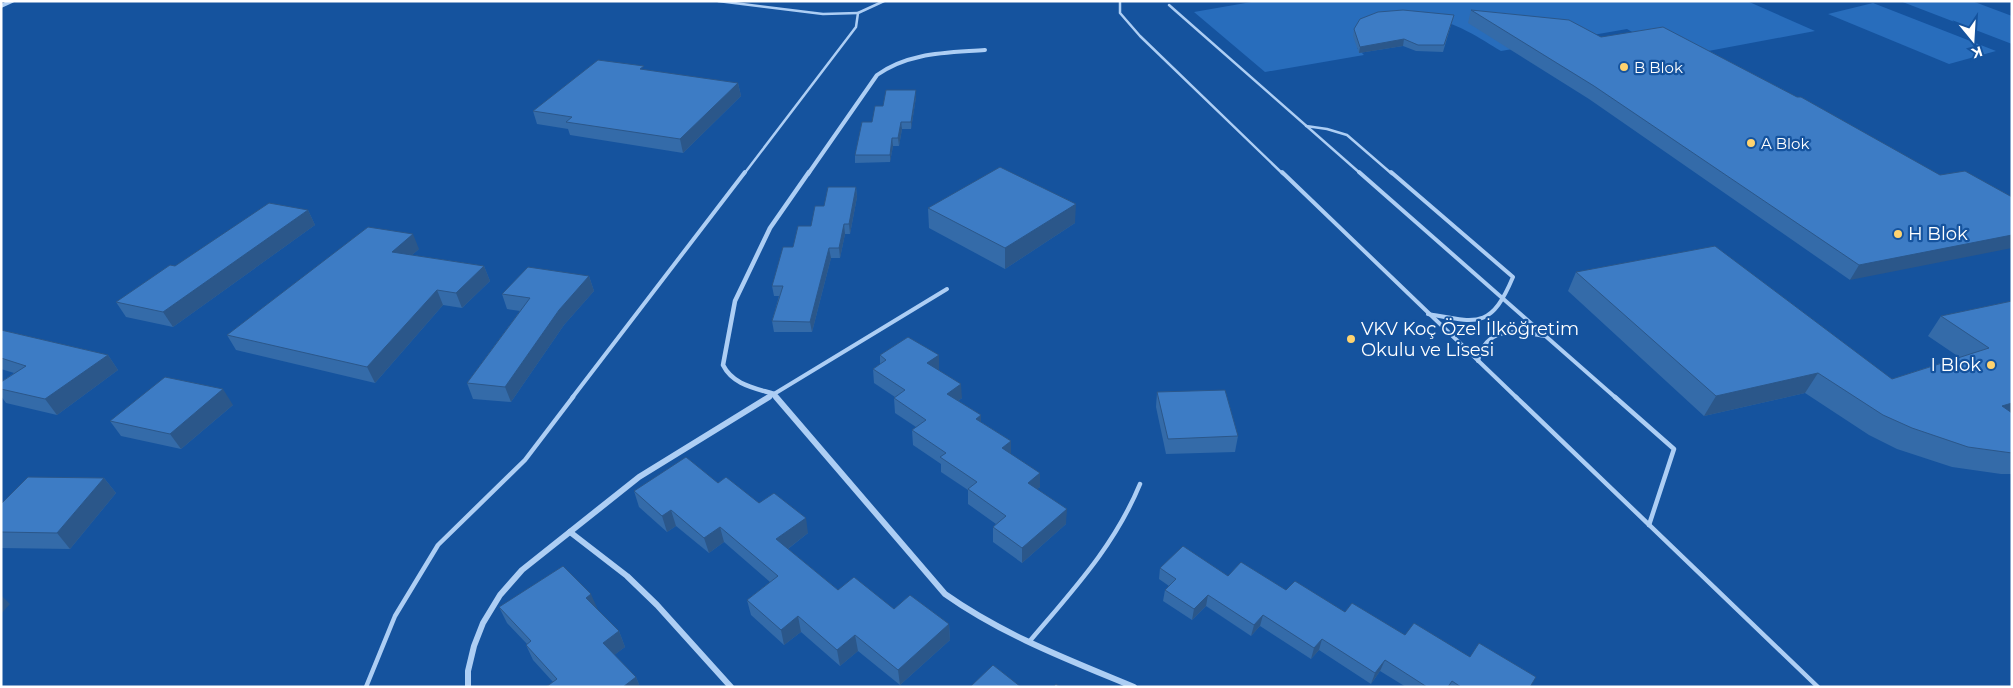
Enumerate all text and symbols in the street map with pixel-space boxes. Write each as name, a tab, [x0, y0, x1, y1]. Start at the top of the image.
north arrow	[1948, 15, 1998, 65]
text: K	[1969, 42, 1985, 63]
place label: B Blok	[1634, 58, 1683, 77]
marker: B Blok	[1618, 61, 1630, 73]
place label: A Blok	[1761, 134, 1809, 153]
marker: A Blok	[1745, 137, 1757, 149]
place label: H Blok	[1908, 223, 1968, 245]
marker: H Blok	[1892, 228, 1904, 240]
place label: VKV Koç Özel İlköğretim Okulu ve Lisesi	[1361, 318, 1579, 361]
marker: VKV Koç Özel İlköğretim Okulu ve Lisesi	[1345, 333, 1357, 345]
place label: I Blok	[1930, 354, 1981, 376]
marker: I Blok	[1985, 359, 1997, 371]

